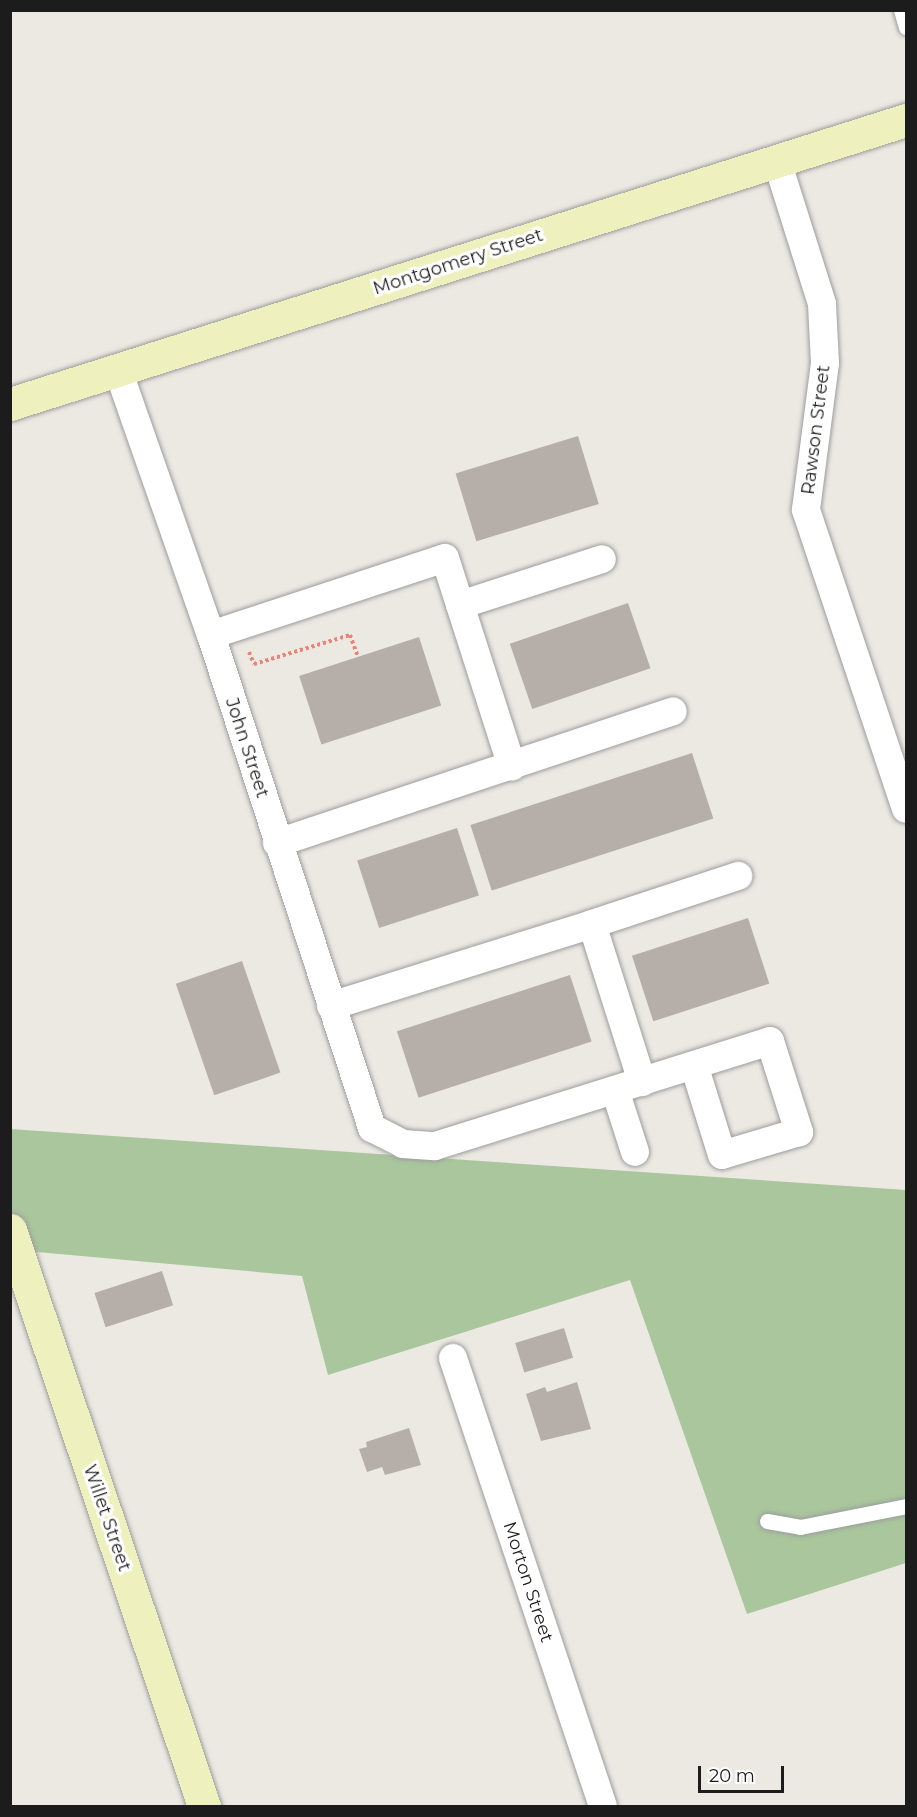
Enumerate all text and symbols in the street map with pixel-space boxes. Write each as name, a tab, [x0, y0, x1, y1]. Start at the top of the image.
street label: Montgomery Street	[370, 224, 546, 300]
street label: Rawson Street	[797, 364, 835, 496]
street label: John Street	[221, 695, 273, 801]
street label: Willet Street	[79, 1462, 135, 1574]
street label: Morton Street	[498, 1519, 558, 1645]
scale bar	[701, 1754, 786, 1792]
text: 20 m	[709, 1765, 755, 1787]

